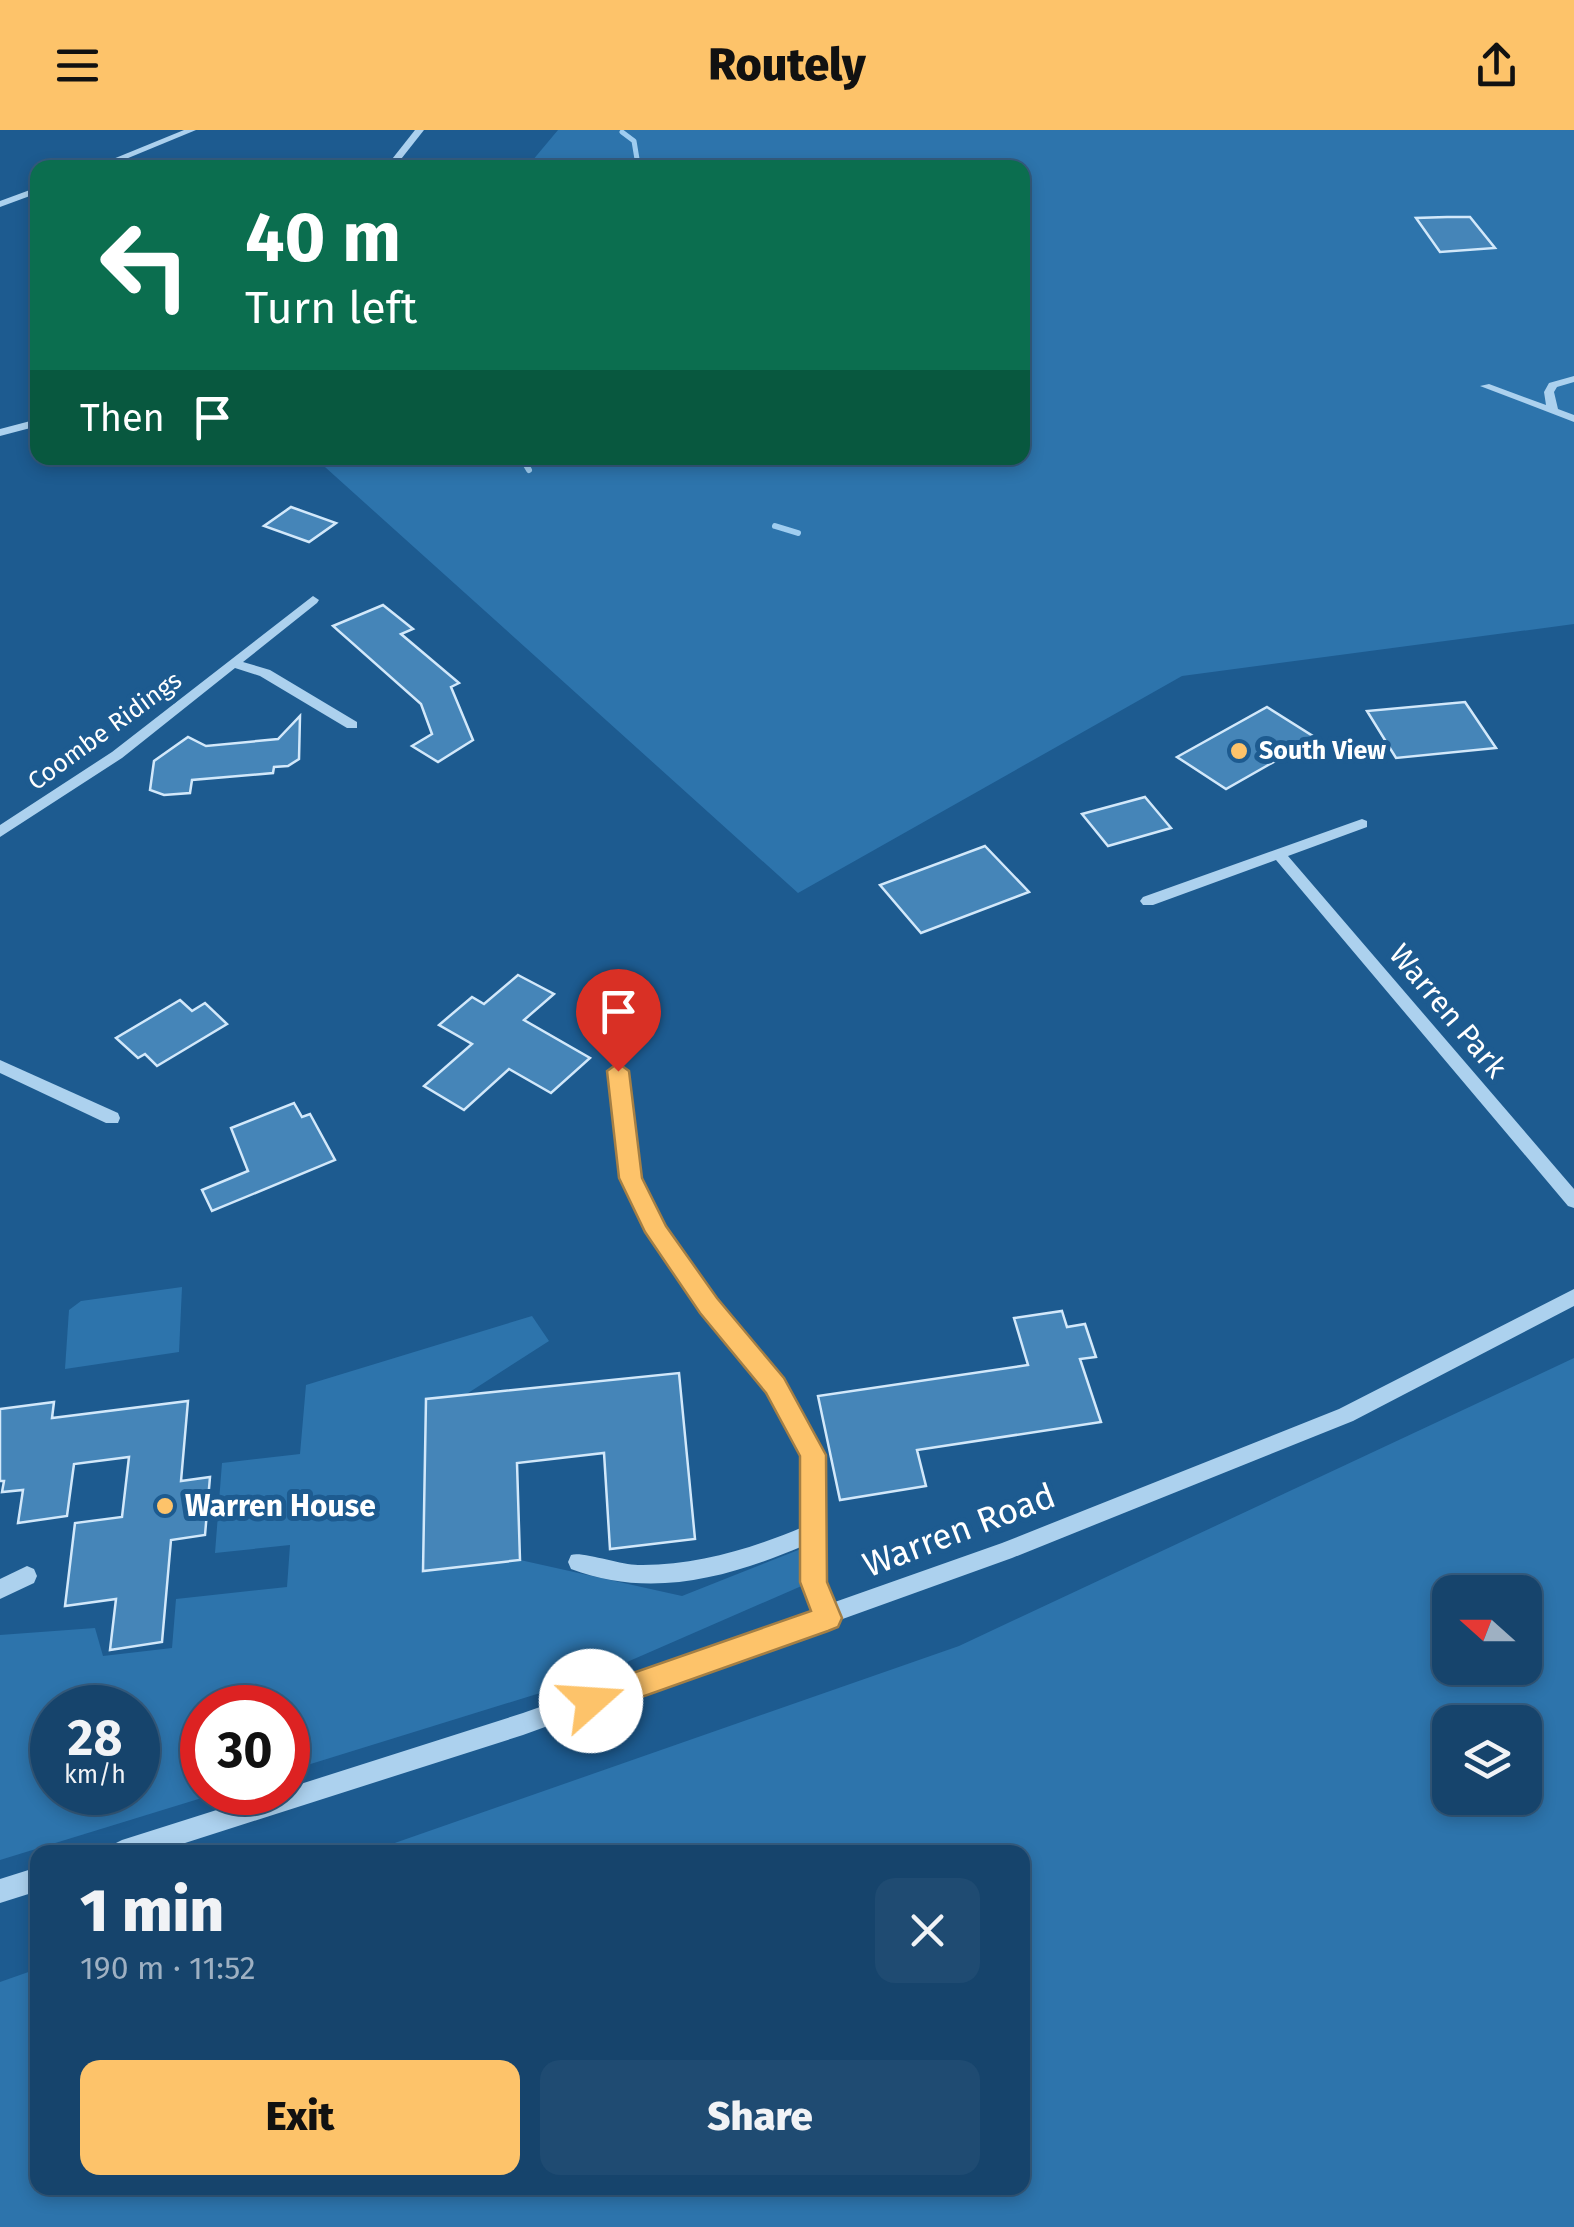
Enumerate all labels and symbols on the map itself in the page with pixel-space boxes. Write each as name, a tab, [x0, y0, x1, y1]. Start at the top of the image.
street label: Coombe Ridings	[22, 665, 188, 797]
place label: South View	[1259, 736, 1386, 766]
marker: South View	[1228, 740, 1250, 762]
street label: Warren Park	[1382, 937, 1515, 1086]
pin	[576, 969, 661, 1072]
street label: Warren Road	[857, 1474, 1061, 1586]
place label: Warren House	[185, 1488, 376, 1524]
marker: Warren House	[154, 1495, 176, 1517]
north arrow	[1432, 1575, 1542, 1685]
position arrow	[539, 1649, 643, 1753]
speed limit sign: 30	[180, 1685, 310, 1815]

